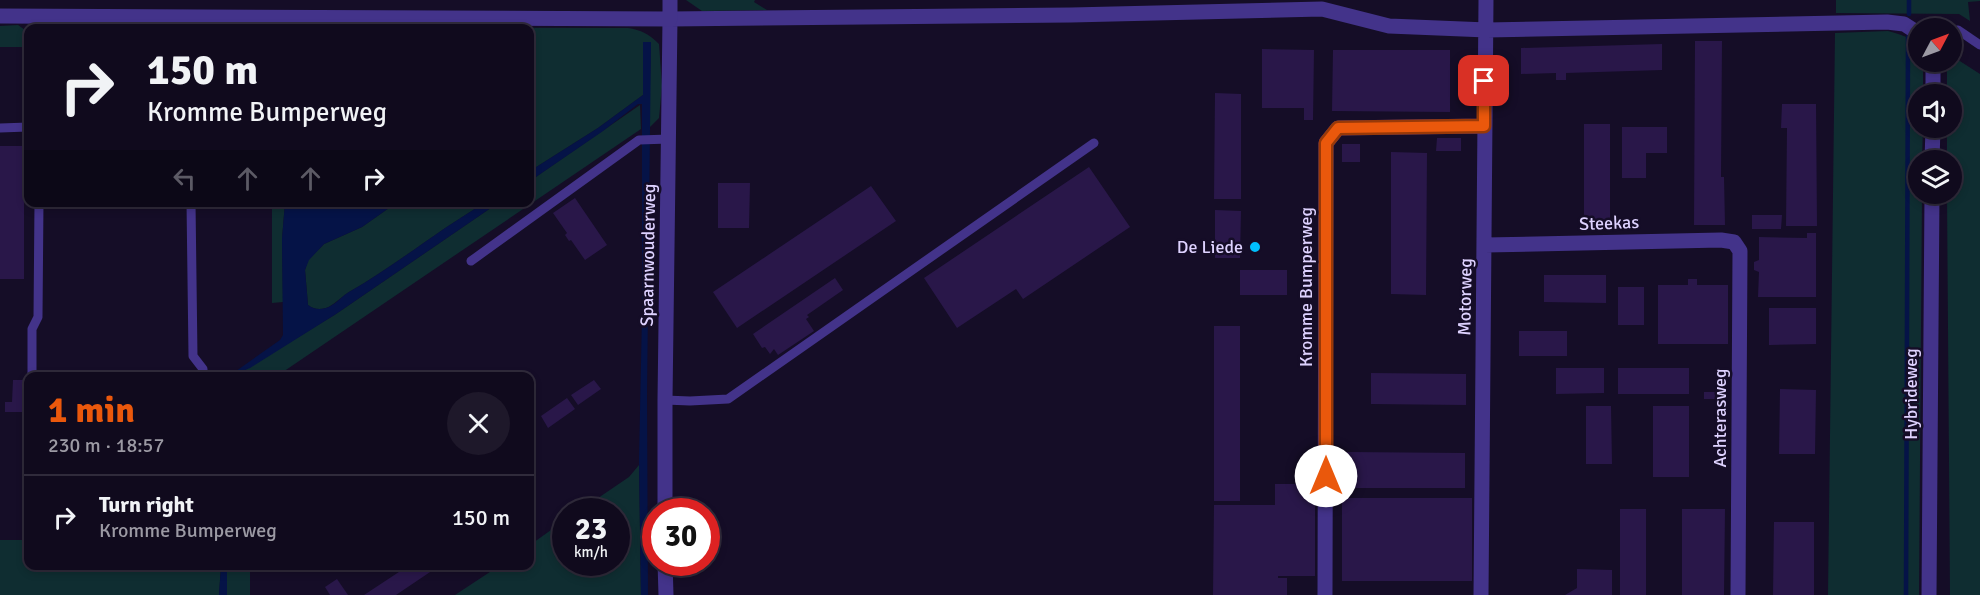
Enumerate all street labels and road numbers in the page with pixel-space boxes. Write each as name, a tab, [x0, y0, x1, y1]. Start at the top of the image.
street label: Spaarnwouderweg	[636, 183, 660, 327]
street label: Kromme Bumperweg	[1295, 207, 1317, 367]
street label: Steekas	[1579, 211, 1640, 235]
street label: Motorweg	[1453, 258, 1477, 336]
street label: Hybrideweg	[1900, 348, 1922, 440]
street label: Achterasweg	[1709, 368, 1731, 468]

